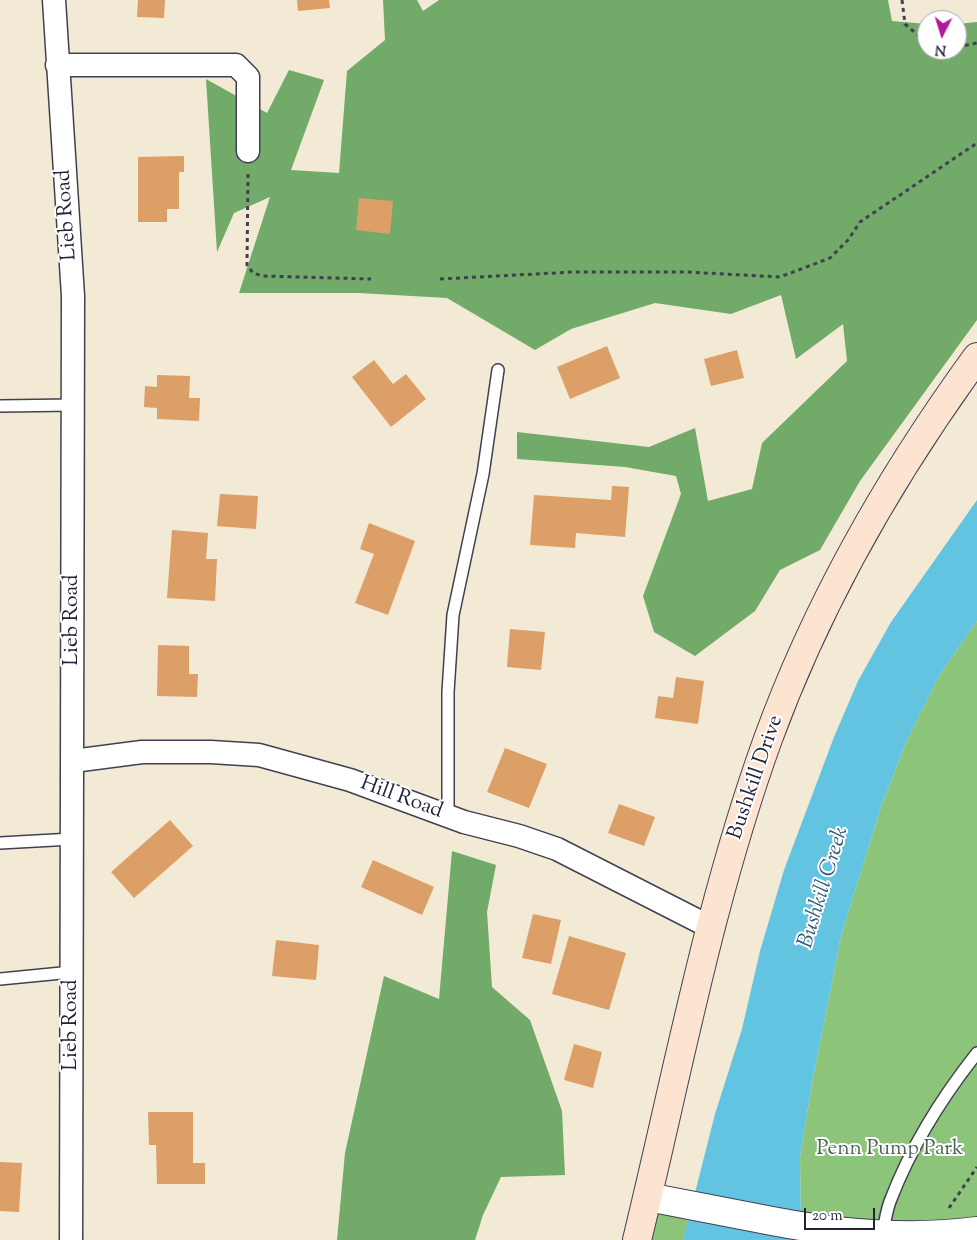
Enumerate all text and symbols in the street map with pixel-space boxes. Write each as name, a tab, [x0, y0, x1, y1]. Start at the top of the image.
north arrow	[917, 10, 967, 60]
text: N	[934, 38, 947, 59]
street label: Lieb Road	[52, 169, 84, 261]
street label: Lieb Road	[60, 574, 86, 666]
street label: Bushkill Drive	[724, 712, 790, 844]
street label: Hill Road	[356, 772, 446, 826]
water label: Bushkill Creek	[794, 824, 856, 952]
street label: Lieb Road	[59, 979, 85, 1071]
park label: Penn Pump Park	[816, 1137, 964, 1163]
scale bar	[807, 1198, 878, 1230]
text: 20 m	[812, 1206, 843, 1227]

